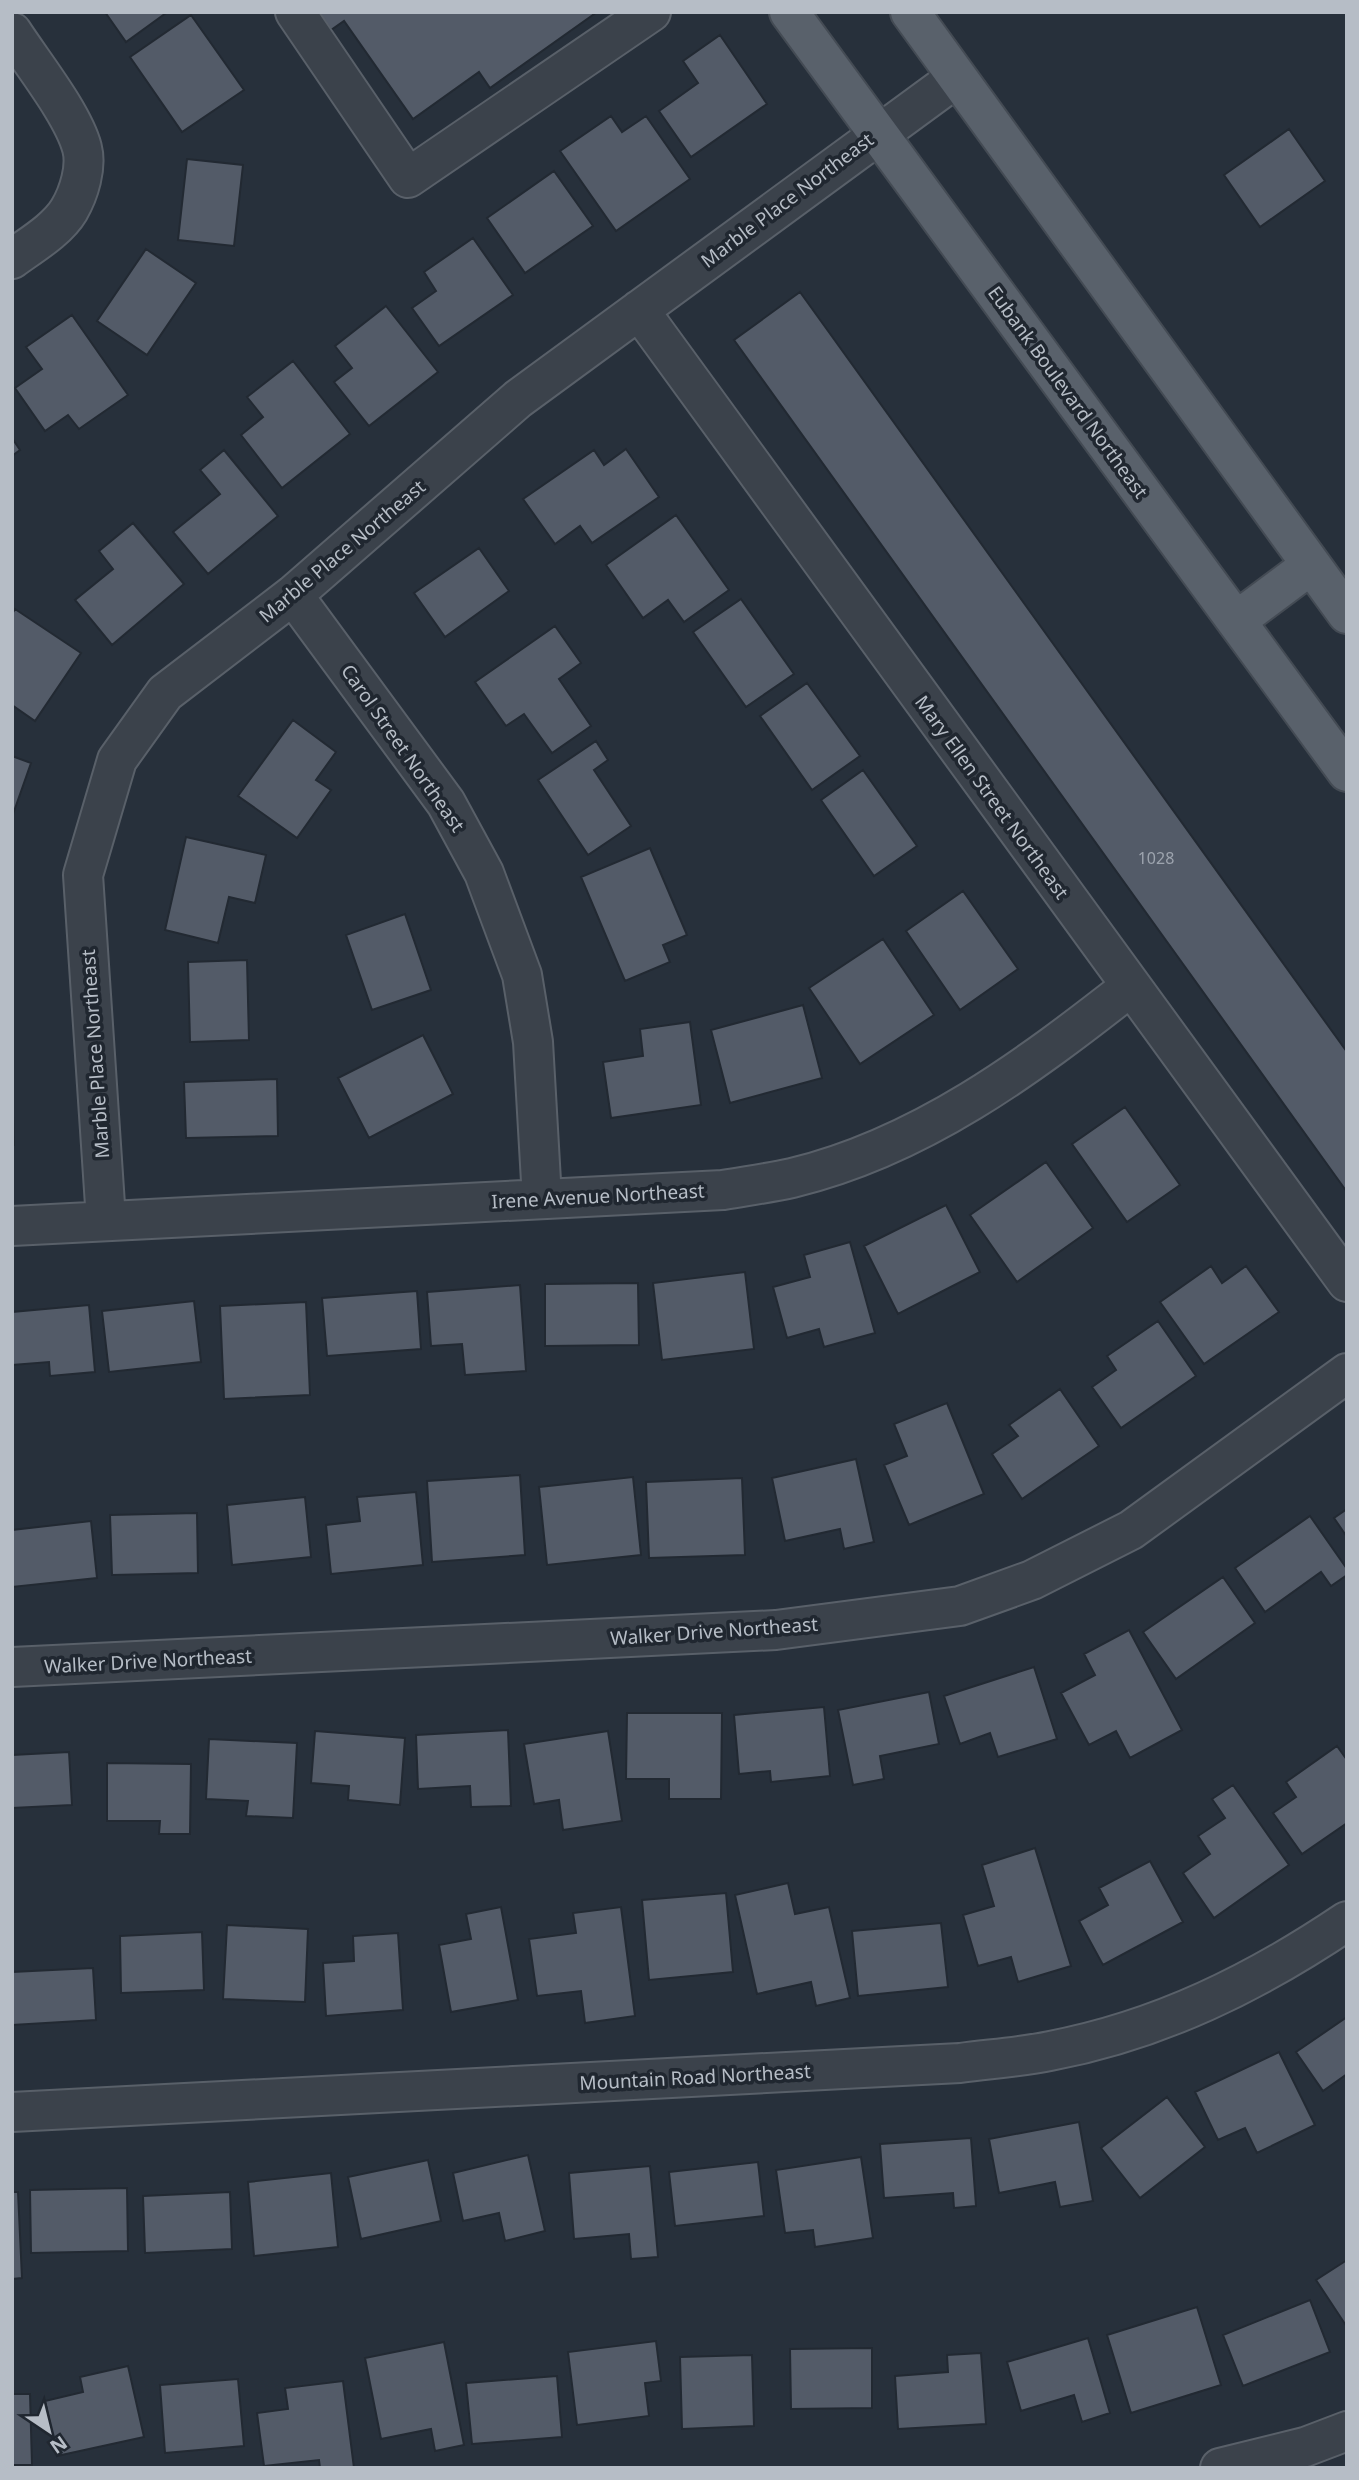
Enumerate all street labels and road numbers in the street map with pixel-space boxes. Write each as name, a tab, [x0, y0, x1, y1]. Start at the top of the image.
street label: Marble Place Northeast	[696, 126, 879, 273]
street label: Eubank Boulevard Northeast	[982, 281, 1154, 503]
street label: Marble Place Northeast	[253, 474, 431, 628]
street label: Carol Street Northeast	[335, 659, 471, 837]
street label: Mary Ellen Street Northeast	[909, 690, 1075, 904]
street label: Marble Place Northeast	[75, 948, 115, 1159]
street label: Irene Avenue Northeast	[491, 1177, 705, 1215]
street label: Walker Drive Northeast	[609, 1611, 819, 1651]
street label: Walker Drive Northeast	[43, 1643, 253, 1679]
street label: Mountain Road Northeast	[579, 2058, 811, 2096]

